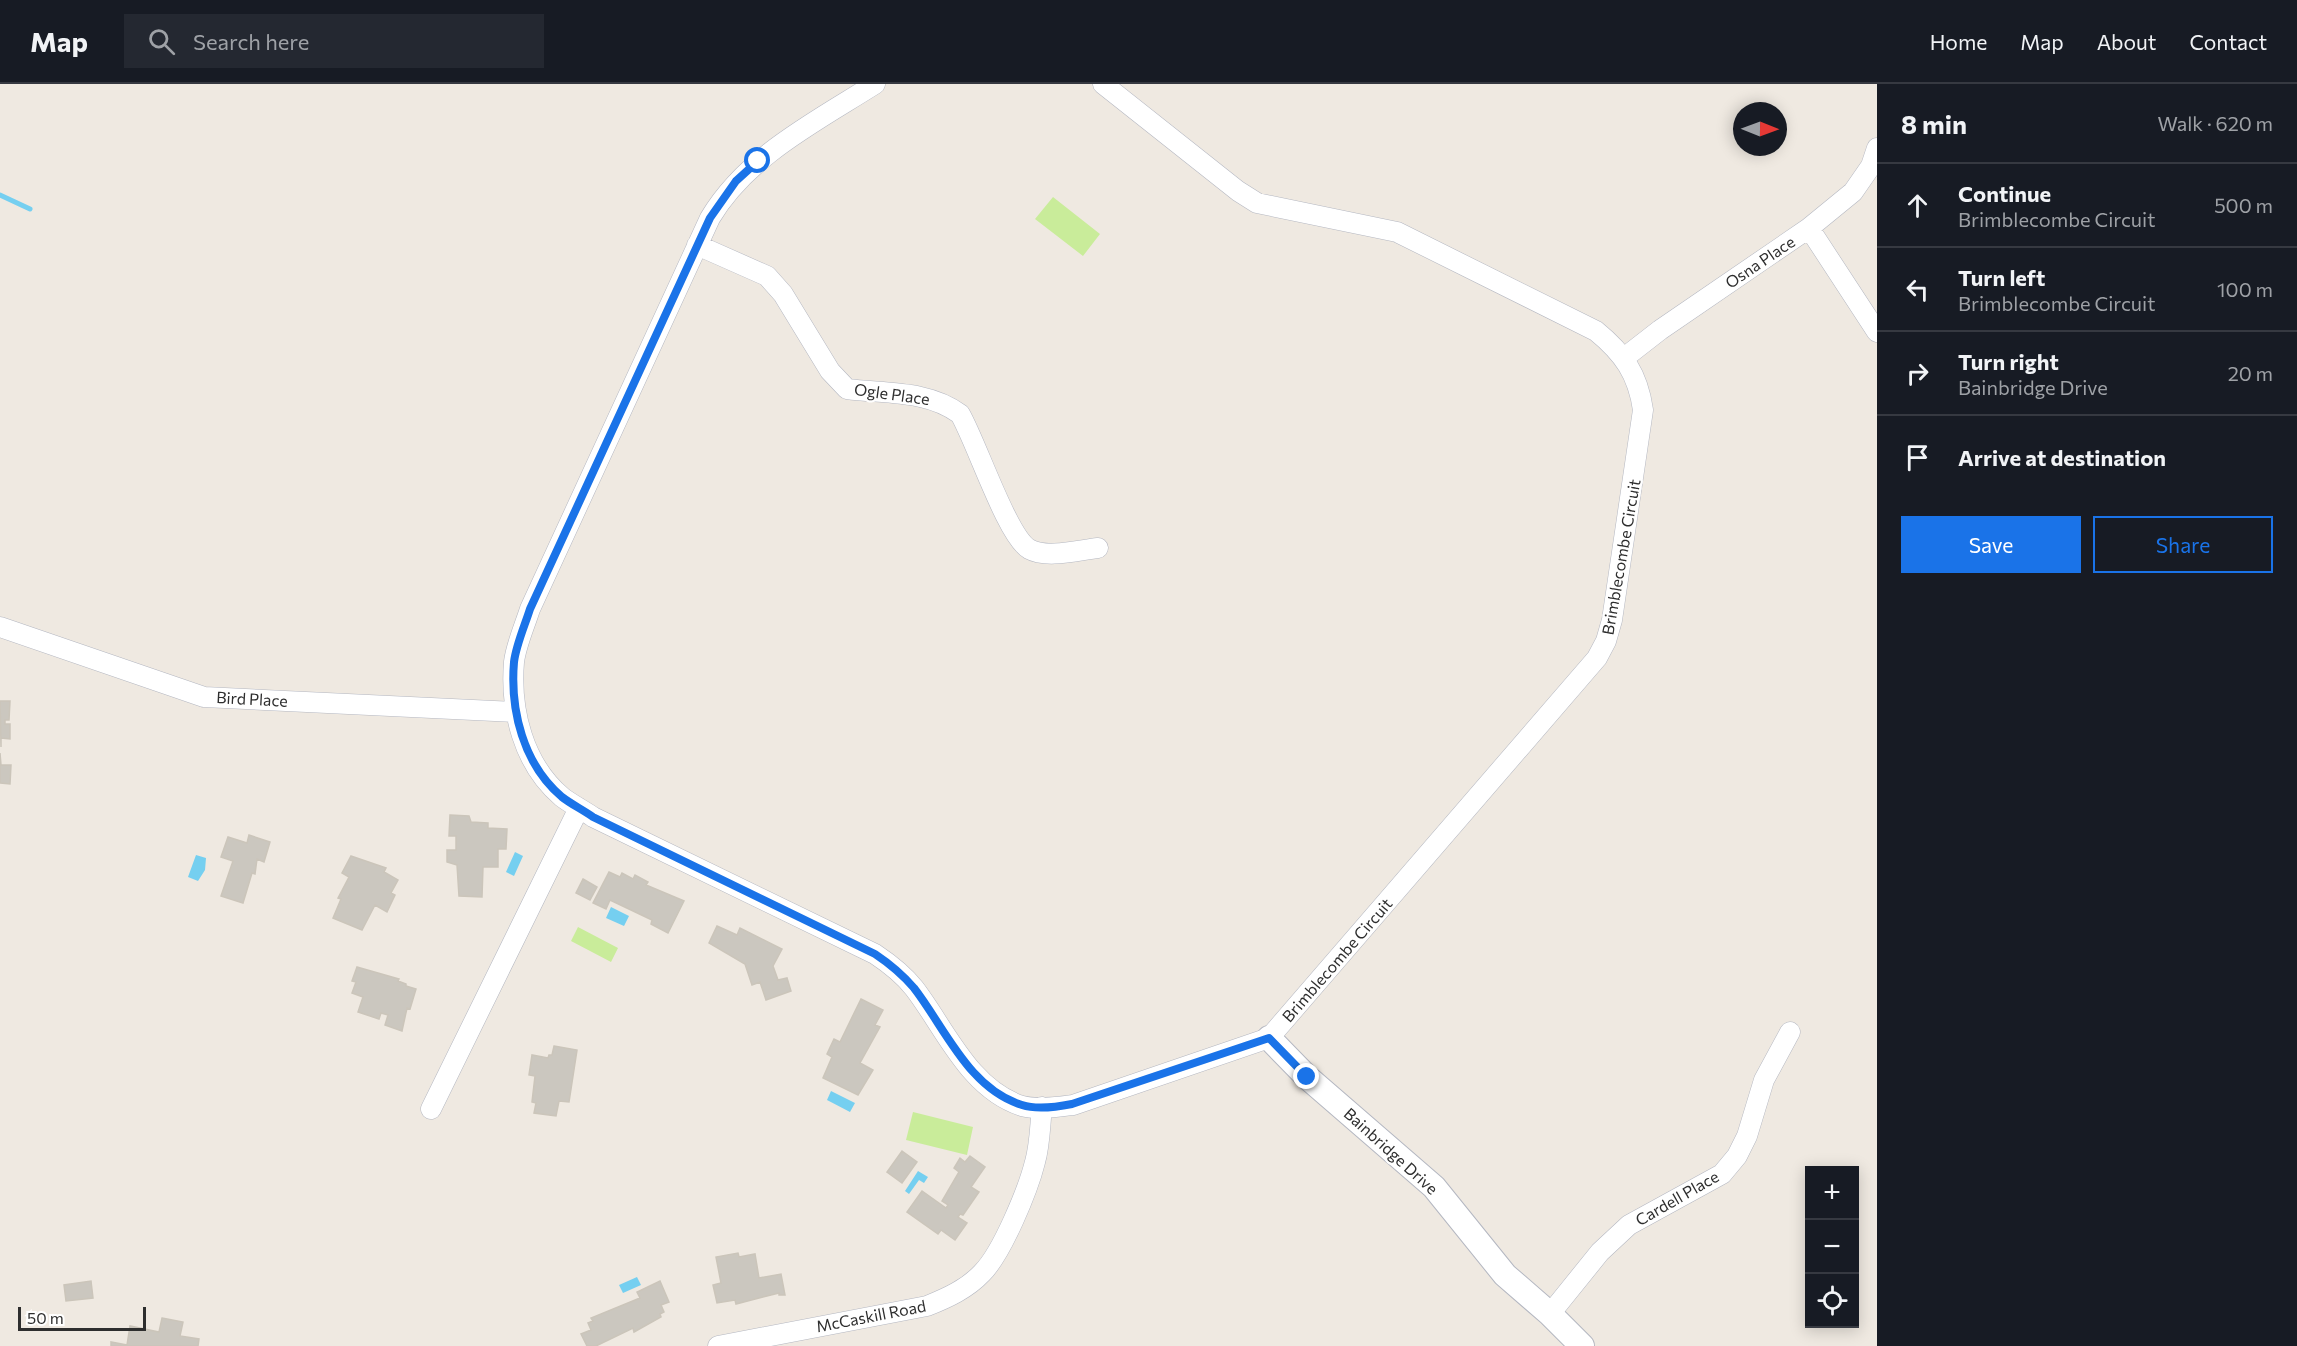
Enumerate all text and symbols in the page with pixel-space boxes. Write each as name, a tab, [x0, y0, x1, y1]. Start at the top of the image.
search box	[124, 14, 544, 68]
text: Map	[30, 24, 88, 58]
icon: search	[145, 25, 178, 58]
text: Search here	[193, 28, 309, 55]
text: Home	[1930, 29, 1987, 54]
text: Map	[2020, 29, 2064, 54]
text: About	[2097, 29, 2156, 54]
text: Contact	[2189, 29, 2267, 54]
north arrow	[1733, 102, 1787, 156]
text: 8 min	[1901, 108, 1967, 139]
text: Walk · 620 m	[2157, 111, 2273, 135]
route start	[744, 147, 770, 173]
text: Continue	[1958, 180, 2051, 207]
icon: ahead	[1901, 189, 1934, 222]
text: 500 m	[2214, 193, 2273, 217]
text: Brimblecombe Circuit	[1958, 207, 2155, 231]
street label: Osna Place	[1721, 231, 1798, 292]
text: Turn left	[1958, 264, 2045, 291]
icon: left	[1901, 273, 1934, 306]
text: 100 m	[2217, 277, 2273, 301]
text: Brimblecombe Circuit	[1958, 291, 2155, 315]
text: Turn right	[1958, 348, 2059, 375]
icon: right	[1901, 357, 1934, 390]
text: 20 m	[2228, 361, 2273, 385]
text: Bainbridge Drive	[1958, 375, 2108, 399]
street label: Ogle Place	[853, 379, 931, 408]
icon: arrive	[1901, 441, 1934, 474]
text: Arrive at destination	[1958, 444, 2166, 471]
street label: Brimblecombe Circuit	[1597, 477, 1644, 636]
button: Save	[1901, 516, 2081, 573]
button: Share	[2093, 516, 2273, 573]
street label: Bird Place	[216, 687, 288, 710]
street label: Brimblecombe Circuit	[1278, 894, 1396, 1025]
route end	[1293, 1063, 1319, 1089]
street label: Bainbridge Drive	[1340, 1103, 1442, 1198]
street label: Cardell Place	[1632, 1166, 1722, 1229]
map controls	[1805, 1166, 1859, 1328]
button: +	[1805, 1166, 1859, 1220]
button: −	[1805, 1220, 1859, 1274]
button: locate	[1805, 1274, 1859, 1328]
street label: McCaskill Road	[815, 1296, 927, 1335]
scale bar	[18, 1304, 146, 1332]
text: 50 m	[27, 1308, 64, 1327]

